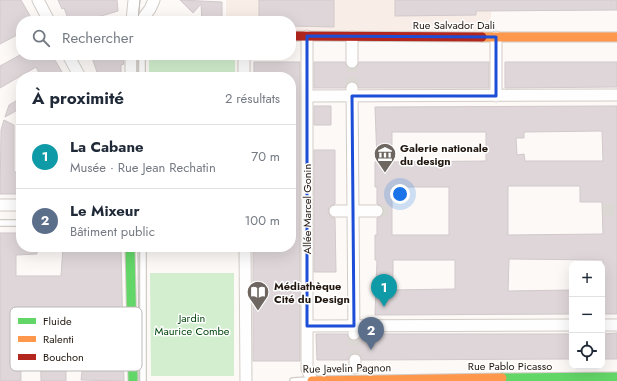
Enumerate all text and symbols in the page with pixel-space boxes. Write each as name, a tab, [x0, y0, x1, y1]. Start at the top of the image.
search box	[16, 16, 296, 60]
street label: Rue Salvador Dali	[413, 17, 495, 33]
icon: search	[30, 27, 52, 49]
text: Rechercher	[62, 27, 134, 49]
text: À proximité	[32, 86, 124, 110]
text: 2 résultats	[225, 89, 280, 108]
text: La Cabane	[70, 136, 144, 158]
place label: Galerie nationale du design	[400, 140, 488, 169]
museum icon: Galerie nationale du design	[372, 141, 398, 174]
text: 1	[42, 147, 48, 166]
text: 70 m	[251, 147, 280, 166]
text: Musée · Rue Jean Rechatin	[70, 158, 216, 177]
street label: Allée Marcel Gonin	[299, 164, 315, 254]
your location	[390, 184, 410, 204]
text: Le Mixeur	[70, 200, 140, 222]
text: 2	[41, 211, 49, 230]
text: 100 m	[245, 211, 280, 230]
text: Bâtiment public	[70, 222, 155, 241]
map controls	[569, 261, 605, 369]
button: +	[569, 261, 605, 297]
pin: 1	[371, 274, 397, 307]
place label: Médiathèque Cité du Design	[274, 278, 350, 307]
library icon: Médiathèque Cité du Design	[245, 279, 271, 312]
button: −	[569, 297, 605, 333]
legend	[10, 307, 142, 371]
park label: Jardin Maurice Combe	[155, 310, 230, 339]
text: Fluide	[43, 313, 72, 329]
pin: 2	[358, 317, 384, 350]
text: Ralenti	[43, 331, 74, 347]
button: locate	[569, 333, 605, 369]
text: Bouchon	[43, 349, 84, 365]
street label: Rue Pablo Picasso	[468, 358, 552, 374]
street label: Rue Javelin Pagnon	[303, 359, 391, 377]

